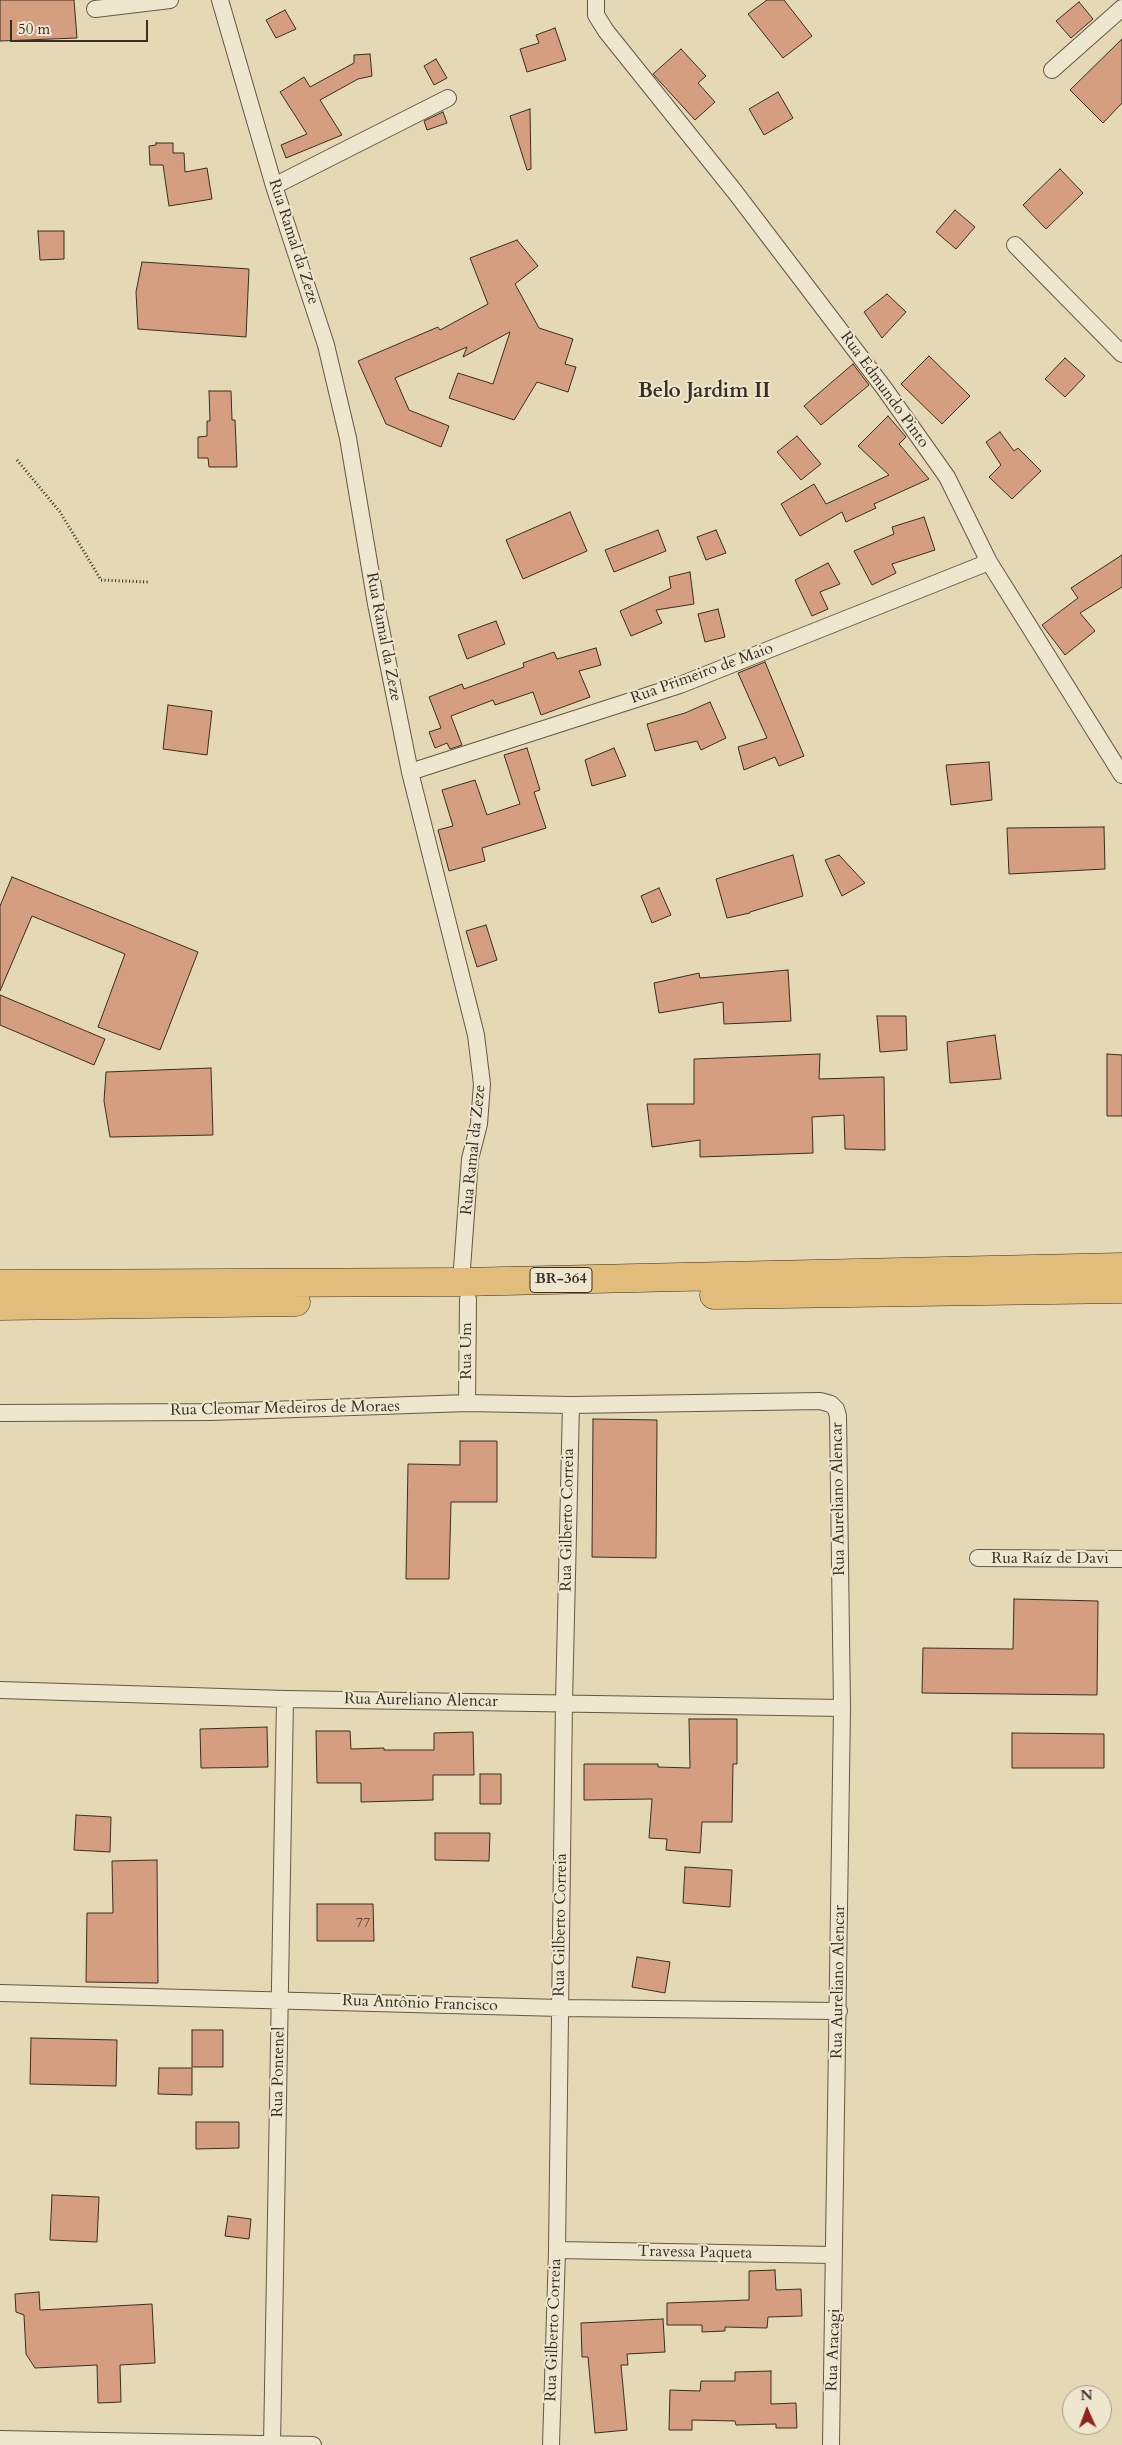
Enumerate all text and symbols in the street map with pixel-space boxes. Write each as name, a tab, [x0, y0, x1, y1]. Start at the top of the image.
scale bar	[12, 10, 150, 42]
text: 50 m	[18, 19, 50, 39]
street label: Rua Ramal da Zeze	[264, 177, 322, 307]
street label: Rua Edmundo Pinto	[835, 328, 933, 452]
district label: Belo Jardim II	[638, 379, 770, 405]
street label: Rua Ramal da Zeze	[361, 571, 405, 703]
street label: Rua Primeiro de Maio	[628, 639, 776, 709]
street label: Rua Ramal da Zeze	[458, 1084, 490, 1216]
road number: BR-364	[530, 1268, 592, 1292]
street label: Rua Um	[457, 1322, 477, 1380]
street label: Rua Cleomar Medeiros de Moraes	[170, 1397, 400, 1421]
street label: Rua Aureliano Alencar	[828, 1422, 850, 1576]
street label: Rua Gilberto Correia	[557, 1448, 579, 1592]
street label: Rua Raíz de Davi	[991, 1549, 1109, 1569]
street label: Rua Aureliano Alencar	[344, 1690, 498, 1712]
street label: Rua Gilberto Correia	[550, 1853, 572, 1997]
street label: Rua Aureliano Alencar	[828, 1905, 850, 2059]
house number: 77	[356, 1916, 370, 1932]
street label: Rua Antônio Francisco	[342, 1992, 498, 2016]
street label: Rua Pontenel	[269, 2026, 289, 2118]
street label: Travessa Paqueta	[637, 2242, 753, 2264]
street label: Rua Gilberto Correia	[542, 2258, 566, 2402]
street label: Rua Aracagi	[823, 2308, 845, 2392]
north arrow	[1062, 2385, 1112, 2435]
text: N	[1080, 2386, 1093, 2405]

